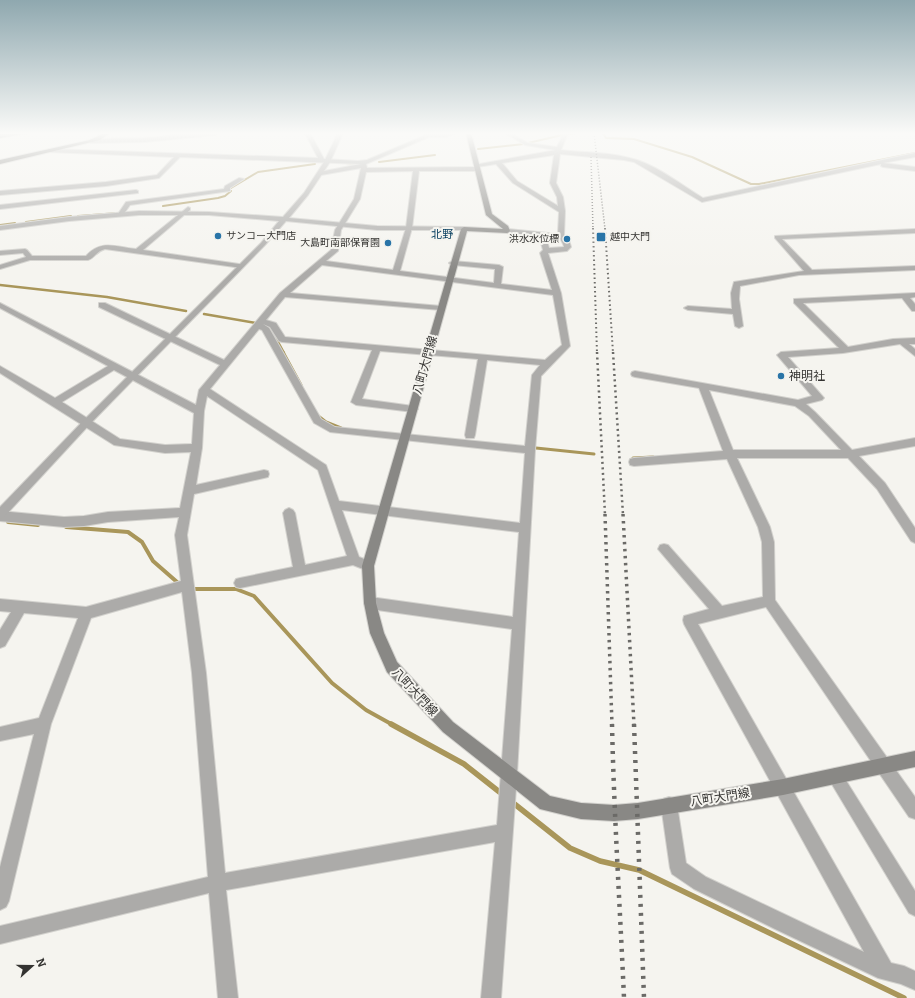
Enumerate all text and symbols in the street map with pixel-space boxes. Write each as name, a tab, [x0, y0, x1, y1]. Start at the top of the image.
district label: 北野	[431, 228, 453, 241]
place label: サンコー大門店	[226, 230, 296, 242]
marker: サンコー大門店	[213, 231, 223, 241]
marker: 越中大門	[595, 231, 607, 243]
place label: 越中大門	[610, 231, 650, 243]
place label: 洪水水位標	[509, 233, 559, 245]
marker: 洪水水位標	[562, 234, 572, 244]
place label: 大島町南部保育園	[300, 237, 380, 249]
marker: 大島町南部保育園	[383, 238, 393, 248]
street label: 八町大門線	[410, 334, 440, 396]
place label: 神明社	[789, 369, 825, 383]
marker: 神明社	[776, 371, 786, 381]
street label: 八町大門線	[389, 665, 441, 719]
street label: 八町大門線	[689, 785, 751, 809]
north arrow	[12, 946, 52, 986]
text: N	[33, 956, 49, 969]

